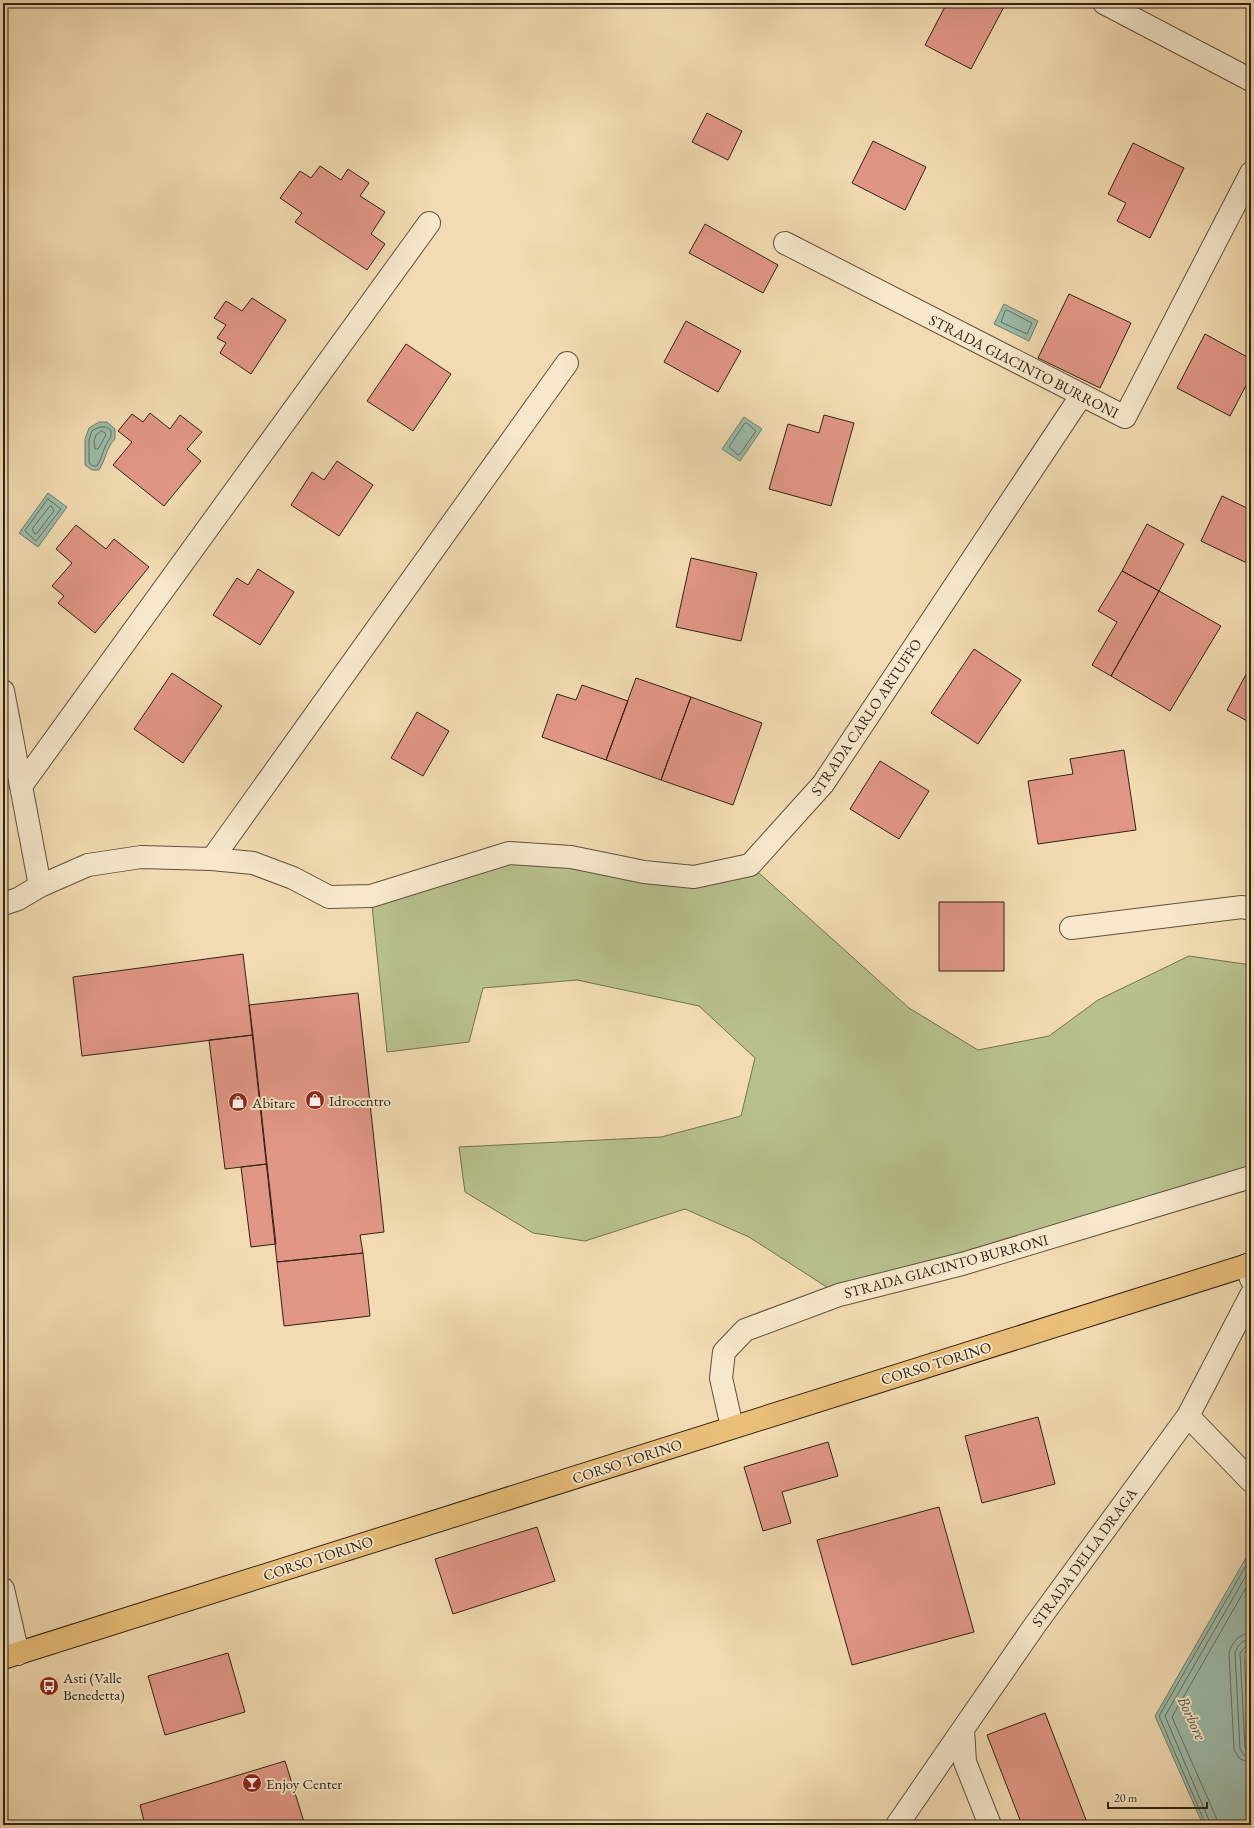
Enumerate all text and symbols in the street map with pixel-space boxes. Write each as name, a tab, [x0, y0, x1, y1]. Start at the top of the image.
street label: STRADA GIACINTO BURRONI	[926, 310, 1122, 422]
street label: STRADA CARLO ARTUFFO	[806, 635, 926, 799]
shop icon: Idrocentro	[304, 1089, 326, 1111]
shop icon: Abitare	[227, 1091, 249, 1113]
place label: Idrocentro	[329, 1091, 391, 1110]
place label: Abitare	[251, 1093, 295, 1112]
street label: STRADA GIACINTO BURRONI	[842, 1230, 1050, 1302]
street label: CORSO TORINO	[878, 1337, 994, 1389]
street label: CORSO TORINO	[570, 1434, 684, 1488]
street label: STRADA DELLA DRAGA	[1027, 1483, 1141, 1630]
street label: CORSO TORINO	[261, 1531, 375, 1585]
place label: Asti (Valle Benedetta)	[62, 1668, 125, 1704]
bus stop icon: Asti (Valle Benedetta)	[38, 1675, 60, 1697]
water label: Borbore	[1172, 1692, 1211, 1744]
bar icon: Enjoy Center	[241, 1772, 263, 1794]
place label: Enjoy Center	[266, 1774, 342, 1793]
scale bar	[1108, 1784, 1207, 1810]
text: 20 m	[1114, 1790, 1138, 1806]

